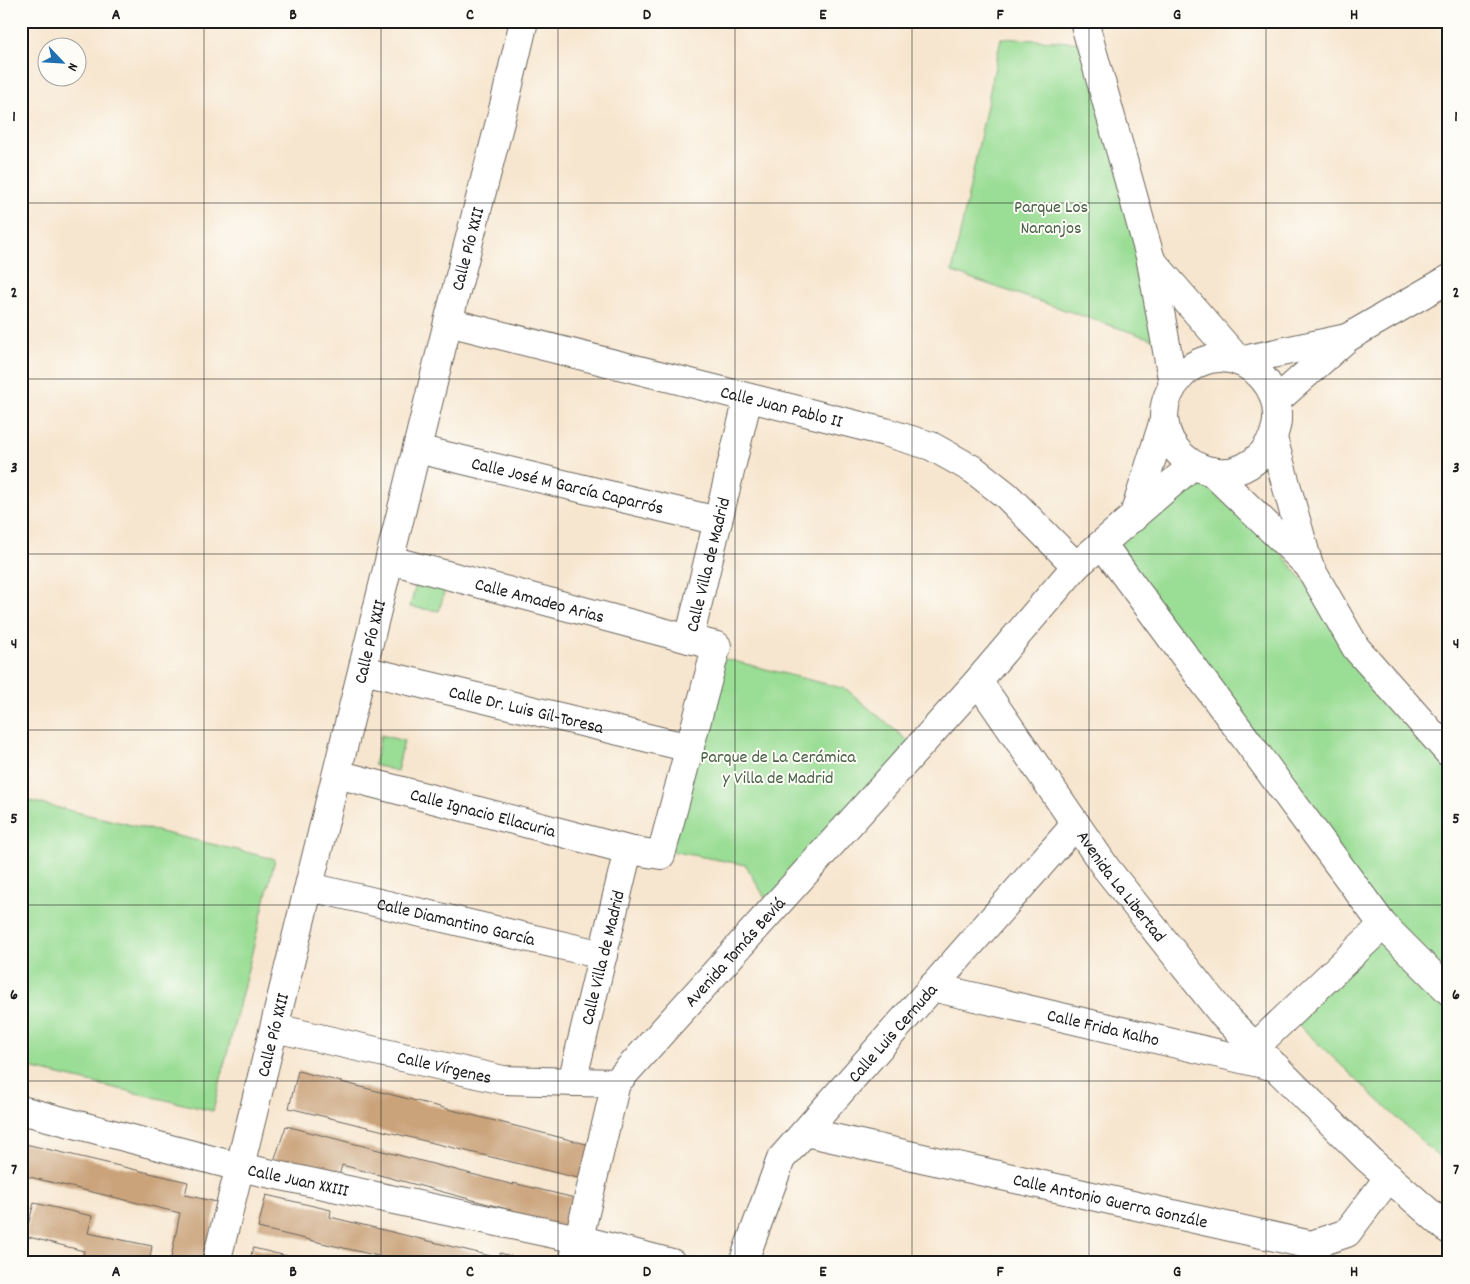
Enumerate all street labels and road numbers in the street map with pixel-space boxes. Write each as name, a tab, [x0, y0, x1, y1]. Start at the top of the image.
street label: Calle Pío XXII	[447, 204, 492, 294]
street label: Calle Juan Pablo II	[717, 381, 845, 436]
street label: Calle José M García Caparrós	[468, 452, 666, 523]
street label: Calle Villa de Madrid	[681, 495, 738, 635]
street label: Calle Amadeo Arias	[472, 573, 607, 631]
street label: Calle Pío XXII	[349, 597, 394, 687]
street label: Calle Dr. Luis Gil-Toresa	[446, 681, 606, 742]
street label: Calle Ignacio Ellacuria	[407, 784, 559, 846]
street label: Avenida La Libertad	[1069, 826, 1171, 948]
street label: Calle Villa de Madrid	[576, 888, 633, 1028]
street label: Avenida Tomás Beviá	[680, 892, 793, 1014]
street label: Calle Diamantino García	[374, 893, 538, 954]
street label: Calle Luis Cernuda	[844, 979, 945, 1089]
street label: Calle Pío XXII	[252, 991, 297, 1080]
street label: Calle Frida Kalho	[1044, 1004, 1161, 1054]
street label: Calle Vírgenes	[394, 1046, 494, 1092]
street label: Calle Juan XXIII	[245, 1159, 351, 1205]
street label: Calle Antonio Guerra Gonzále	[1010, 1169, 1210, 1236]

